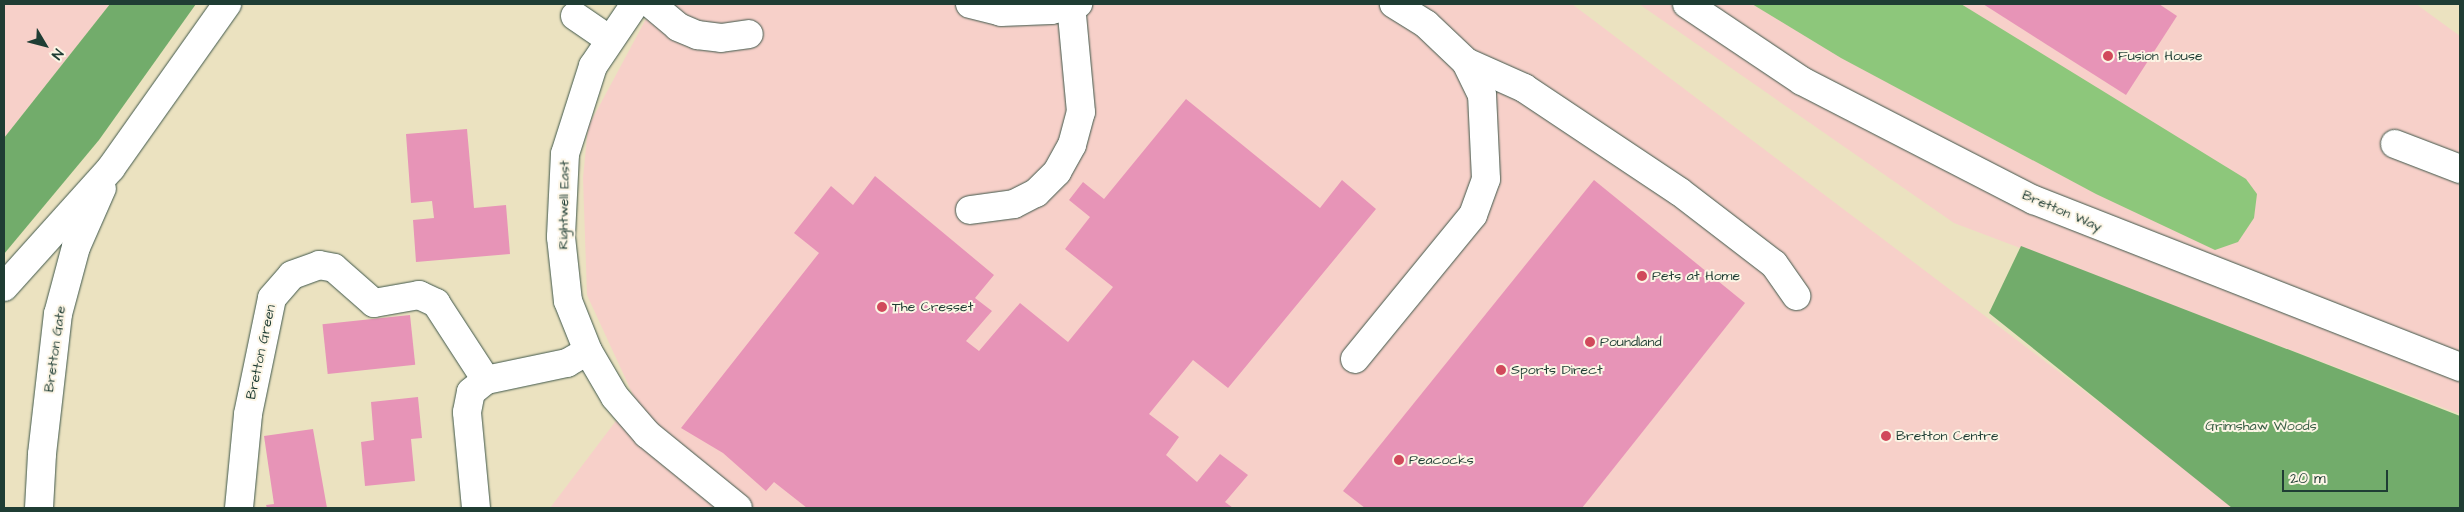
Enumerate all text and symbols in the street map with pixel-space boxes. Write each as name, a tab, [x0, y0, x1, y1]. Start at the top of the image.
north arrow	[20, 20, 70, 70]
text: N	[46, 45, 68, 64]
place label: Fusion House	[2118, 48, 2202, 64]
marker: Fusion House	[2102, 50, 2114, 62]
street label: Rightwell East	[555, 160, 573, 250]
street label: Bretton Way	[2020, 187, 2104, 235]
place label: Pets at Home	[1652, 268, 1740, 284]
marker: Pets at Home	[1636, 270, 1648, 282]
place label: The Cresset	[892, 299, 973, 315]
marker: The Cresset	[876, 301, 888, 313]
street label: Bretton Green	[243, 303, 279, 401]
street label: Bretton Gate	[41, 305, 69, 393]
place label: Poundland	[1600, 334, 1662, 350]
marker: Poundland	[1584, 336, 1596, 348]
place label: Sports Direct	[1511, 362, 1603, 378]
marker: Sports Direct	[1495, 364, 1507, 376]
park label: Grimshaw Woods	[2205, 418, 2317, 434]
place label: Bretton Centre	[1896, 428, 1998, 444]
marker: Bretton Centre	[1880, 430, 1892, 442]
place label: Peacocks	[1409, 452, 1474, 468]
marker: Peacocks	[1393, 454, 1405, 466]
scale bar	[2284, 460, 2390, 492]
text: 20 m	[2290, 468, 2326, 489]

